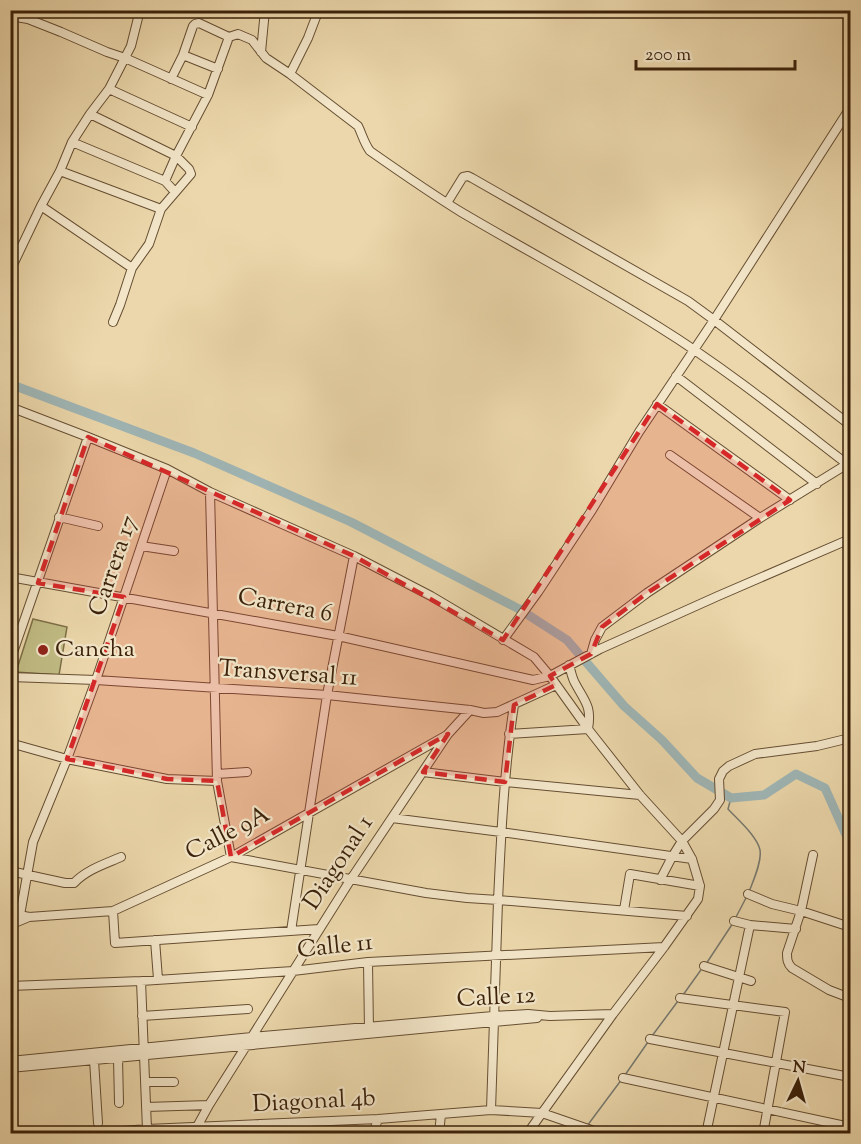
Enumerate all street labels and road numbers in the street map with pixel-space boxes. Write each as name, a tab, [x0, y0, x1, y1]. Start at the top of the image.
street label: Carrera 17	[81, 511, 147, 621]
street label: Carrera 6	[235, 580, 335, 632]
street label: Transversal 11	[217, 652, 359, 696]
street label: Calle 9A	[180, 798, 277, 870]
street label: Diagonal 1	[296, 809, 382, 917]
street label: Calle 11	[296, 926, 374, 968]
street label: Calle 12	[456, 979, 536, 1017]
street label: Diagonal 4b	[252, 1082, 376, 1122]

